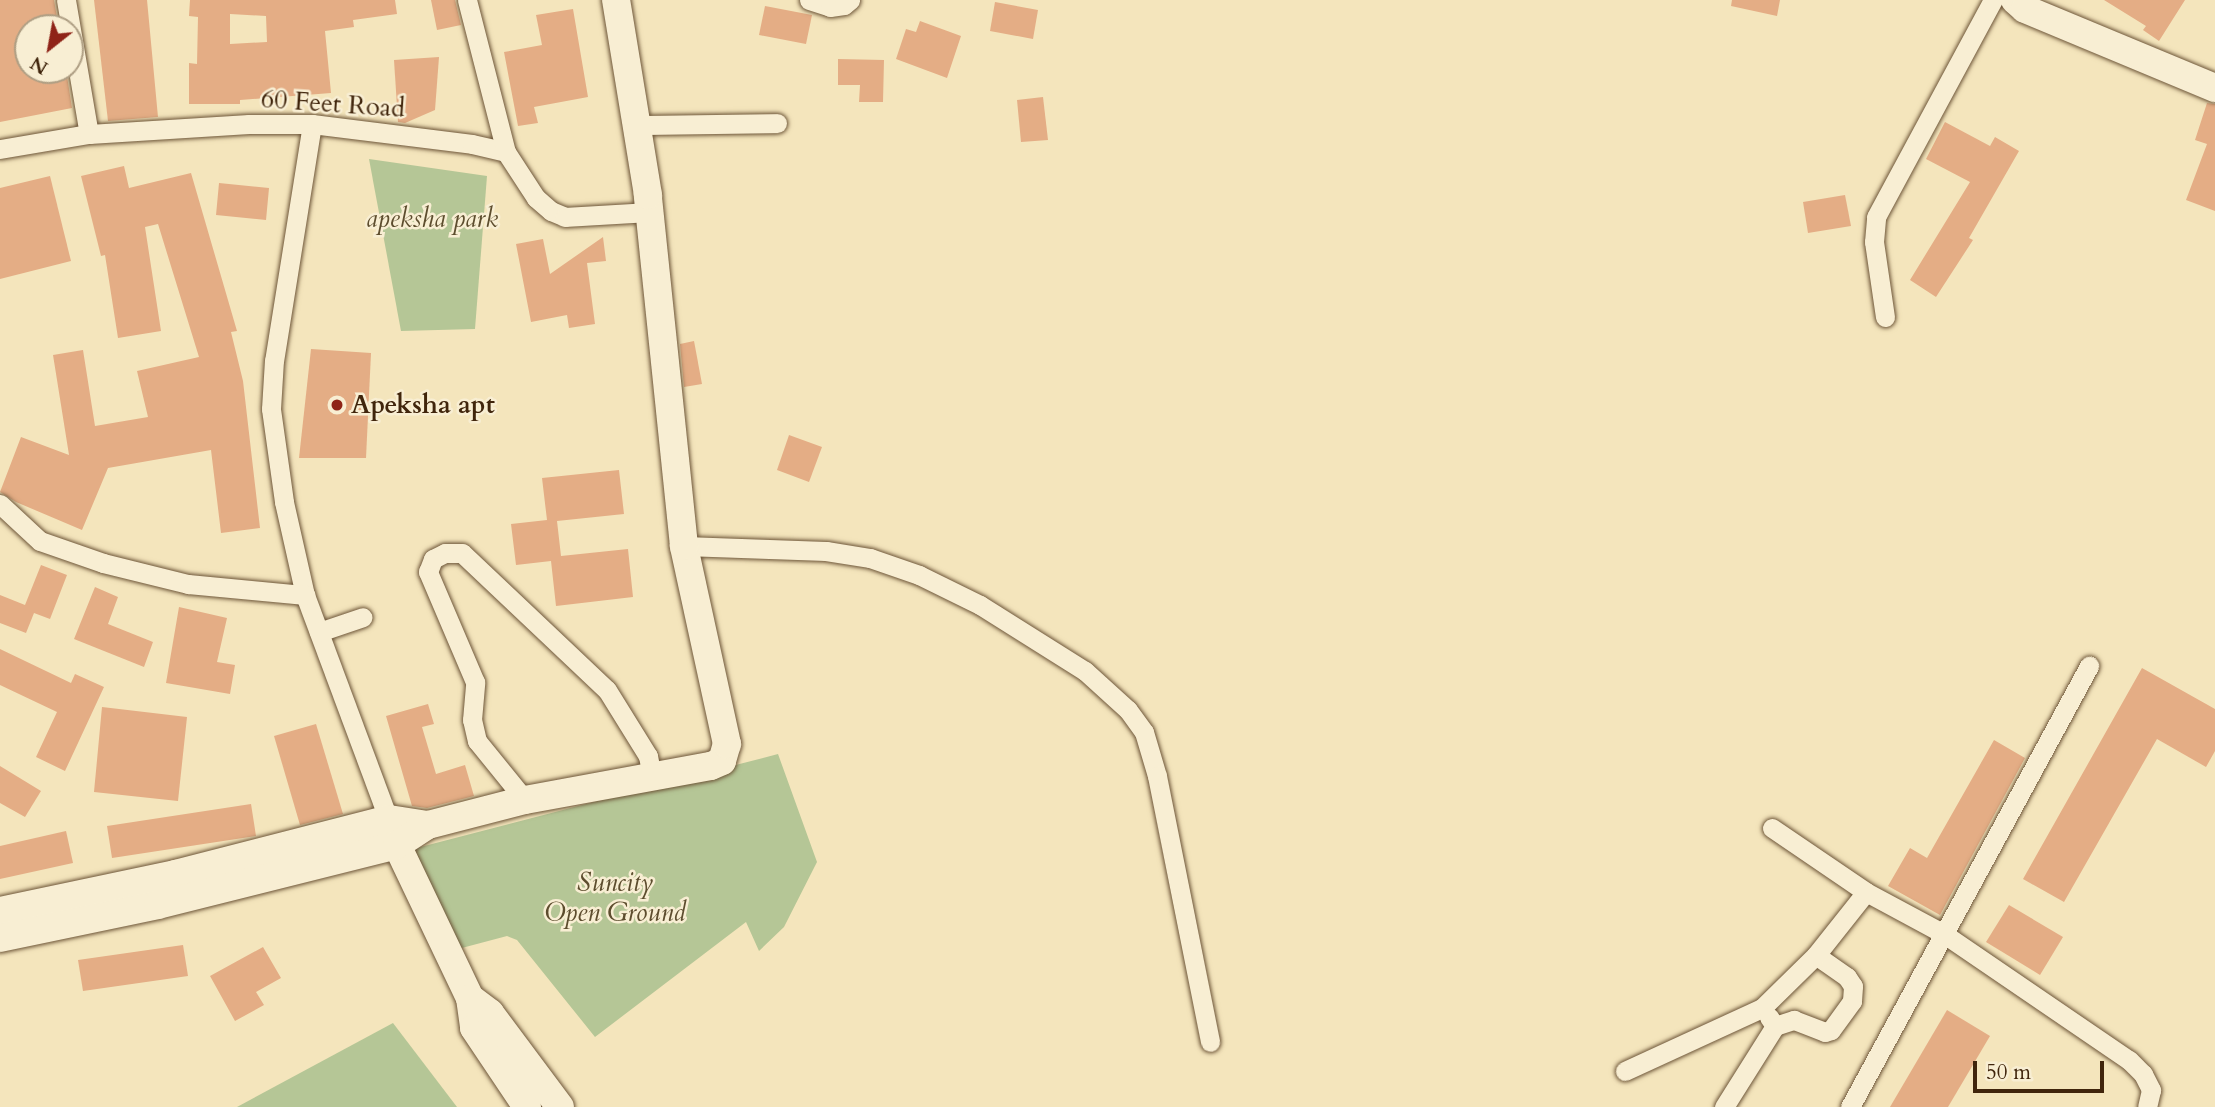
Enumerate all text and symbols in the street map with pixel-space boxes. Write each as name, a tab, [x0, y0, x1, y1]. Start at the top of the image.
north arrow	[14, 14, 84, 84]
text: N	[25, 50, 53, 81]
street label: 60 Feet Road	[260, 83, 406, 125]
park label: apeksha park	[366, 203, 498, 235]
place label: Apeksha apt	[351, 389, 495, 421]
marker: Apeksha apt	[329, 397, 345, 413]
park label: Suncity Open Ground	[544, 867, 686, 928]
scale bar	[1977, 1048, 2108, 1092]
text: 50 m	[1986, 1058, 2031, 1087]

